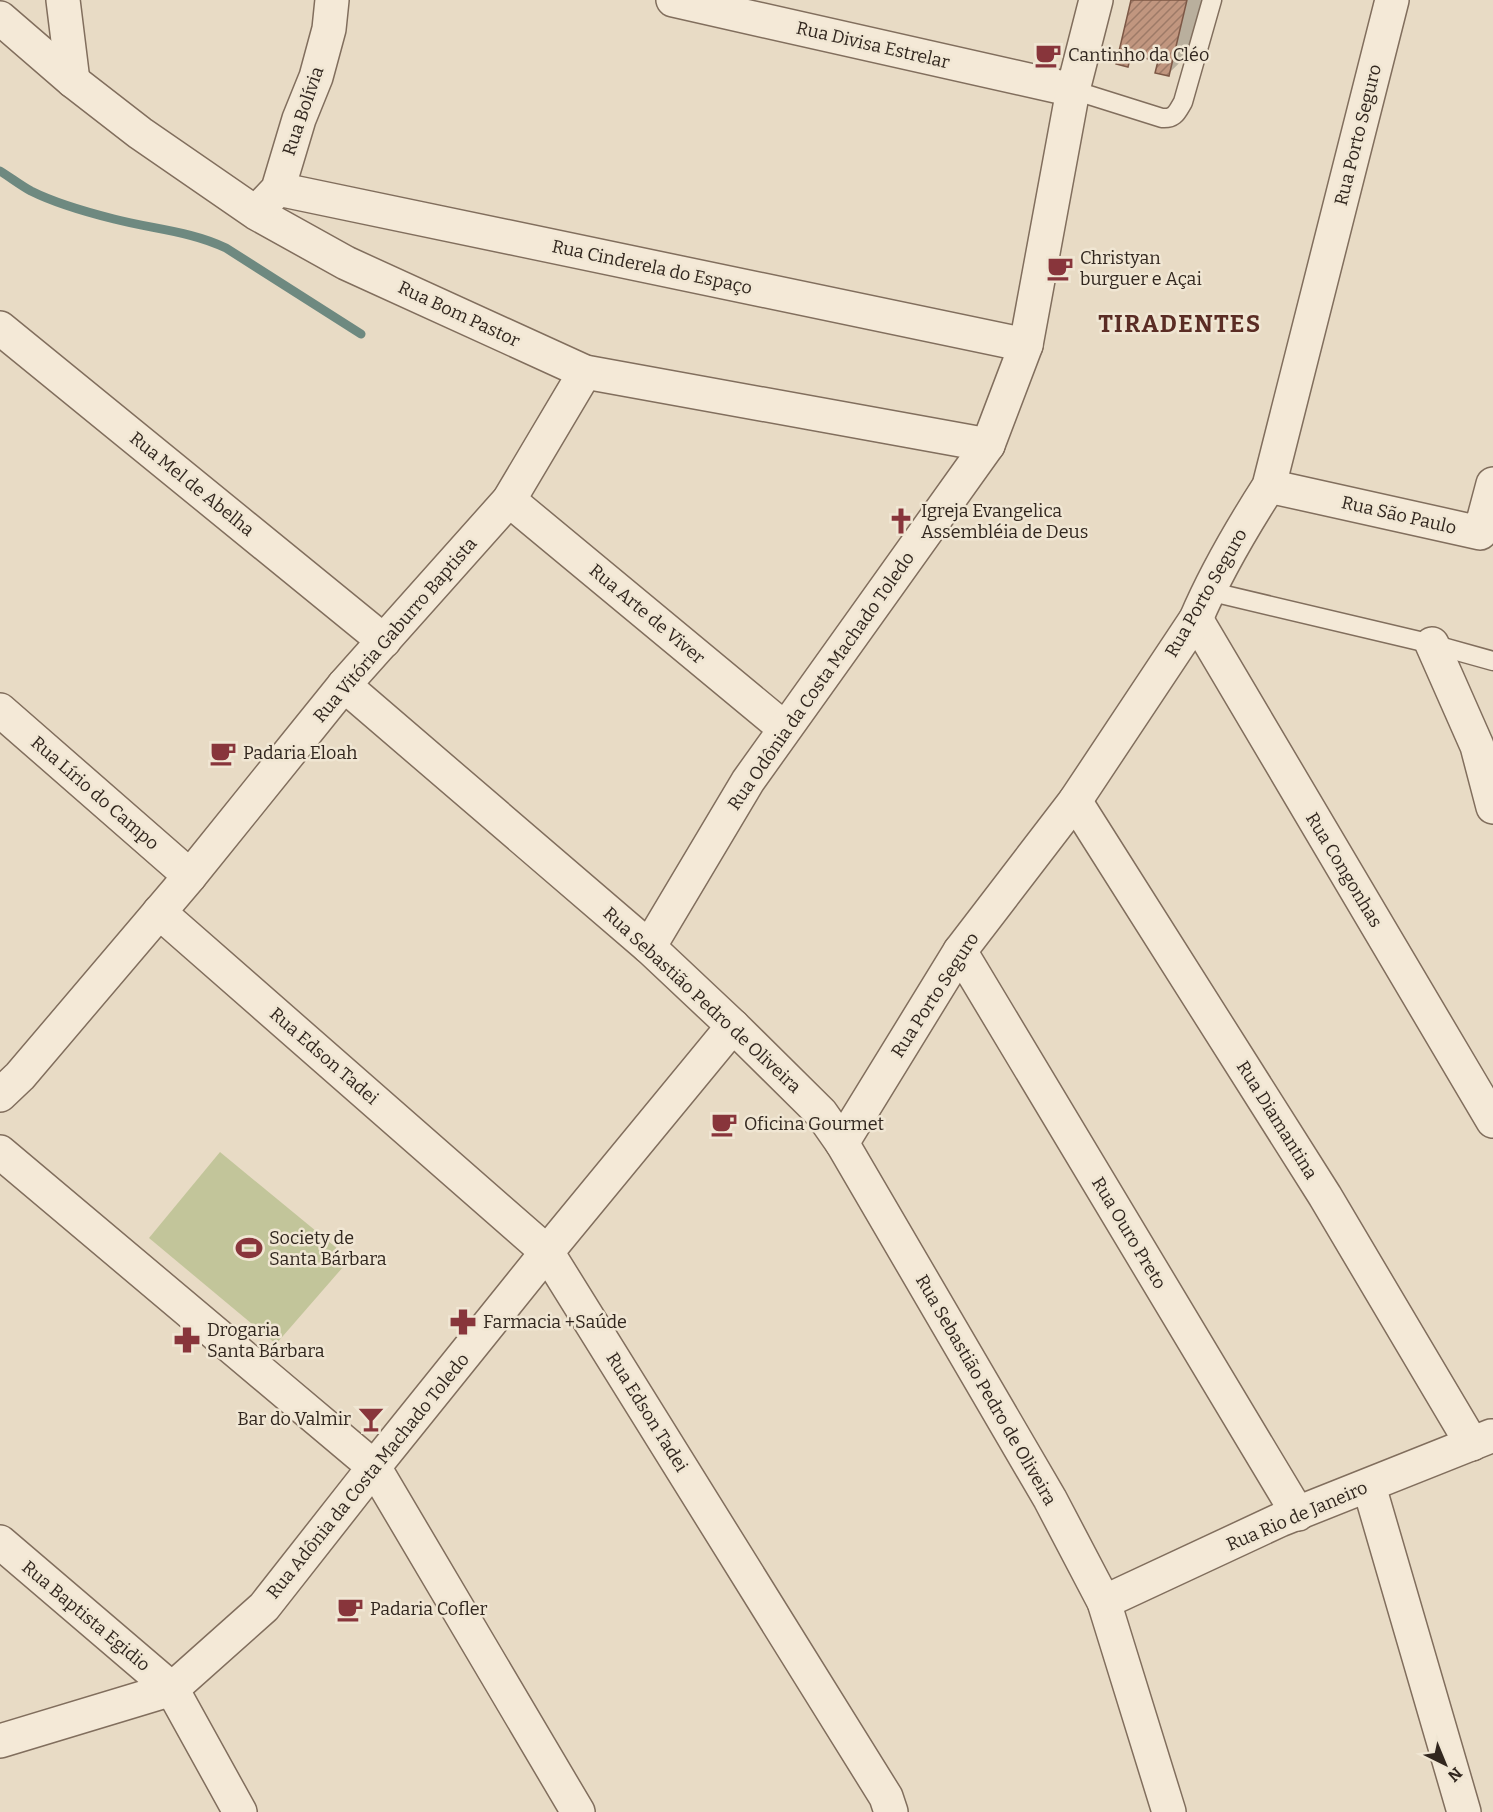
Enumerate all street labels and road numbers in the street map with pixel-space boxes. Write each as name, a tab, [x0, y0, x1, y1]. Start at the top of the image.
street label: Rua Divisa Estrelar	[794, 17, 952, 73]
street label: Rua Porto Seguro	[1330, 62, 1386, 208]
street label: Rua Bolívia	[278, 64, 328, 158]
street label: Rua Cinderela do Espaço	[550, 235, 754, 299]
street label: Rua Bom Pastor	[395, 276, 523, 352]
street label: Rua Mel de Abelha	[125, 427, 259, 541]
street label: Rua São Paulo	[1339, 491, 1459, 539]
street label: Rua Porto Seguro	[1160, 525, 1252, 661]
street label: Rua Vitória Gaburro Baptista	[309, 533, 482, 727]
street label: Rua Odônia da Costa Machado Toledo	[723, 548, 919, 814]
street label: Rua Arte de Viver	[585, 559, 709, 669]
street label: Rua Lírio do Campo	[27, 732, 163, 854]
street label: Rua Congonhas	[1301, 809, 1387, 931]
street label: Rua Sebastião Pedro de Oliveira	[598, 902, 806, 1098]
street label: Rua Porto Seguro	[886, 928, 984, 1062]
street label: Rua Edson Tadei	[265, 1003, 383, 1109]
street label: Rua Diamantina	[1232, 1057, 1322, 1183]
street label: Rua Ouro Preto	[1087, 1173, 1171, 1293]
street label: Rua Sebastião Pedro de Oliveira	[911, 1271, 1061, 1509]
street label: Rua Edson Tadei	[601, 1348, 693, 1476]
street label: Rua Adônia da Costa Machado Toledo	[262, 1349, 474, 1603]
street label: Rua Rio de Janeiro	[1223, 1476, 1371, 1556]
street label: Rua Baptista Egidio	[17, 1556, 155, 1676]

